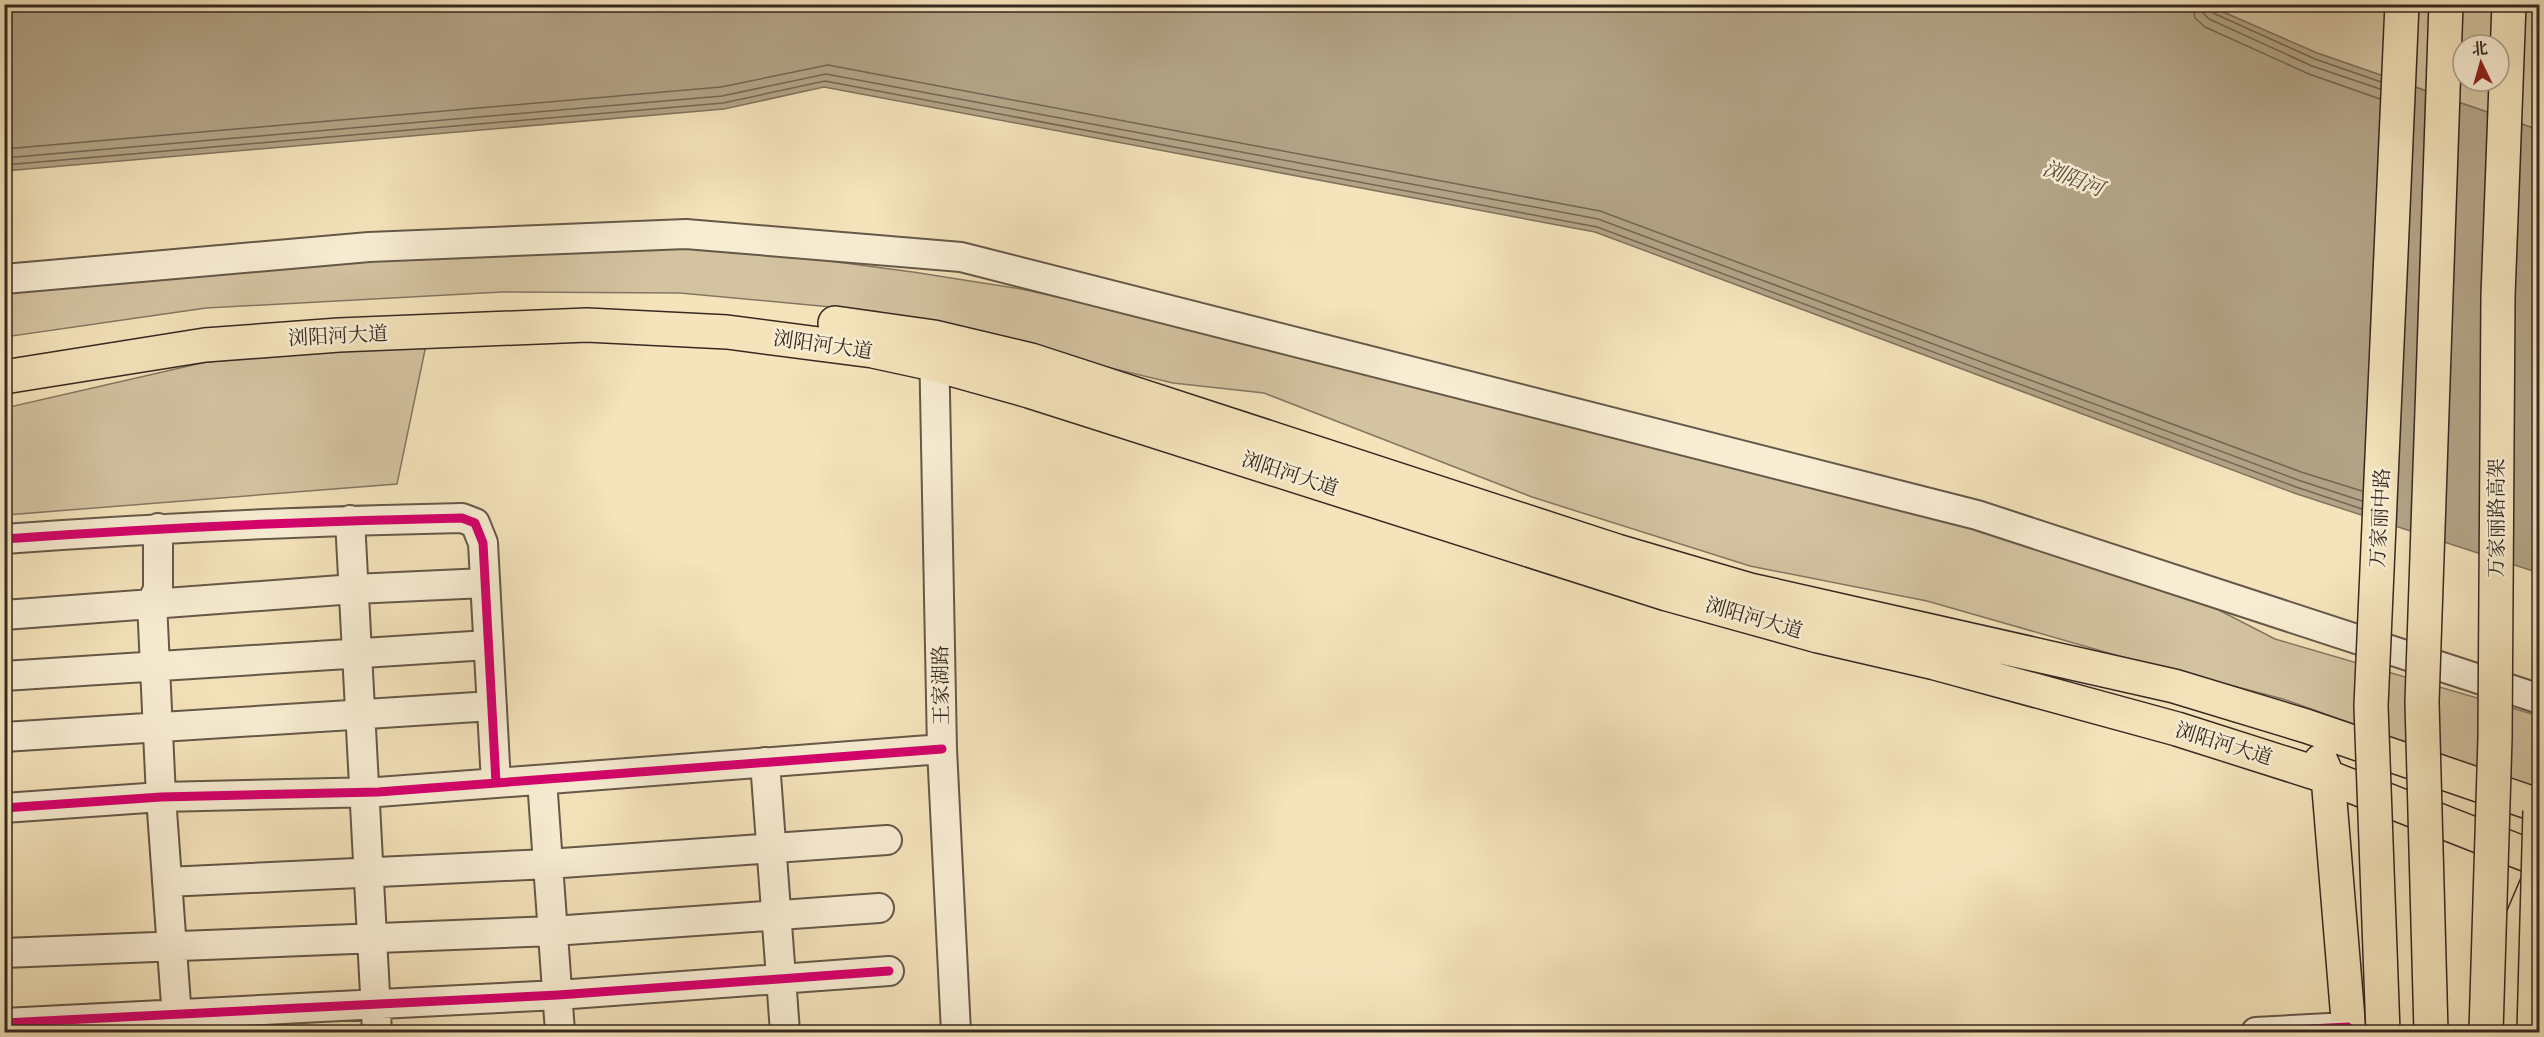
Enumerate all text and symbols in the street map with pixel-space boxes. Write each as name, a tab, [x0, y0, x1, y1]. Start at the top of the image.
north arrow	[2451, 33, 2511, 93]
text: 北	[2471, 37, 2489, 61]
water label: 浏阳河	[2038, 154, 2111, 205]
street label: 浏阳河大道	[287, 320, 389, 352]
street label: 浏阳河大道	[772, 325, 874, 365]
street label: 浏阳河大道	[1238, 446, 1342, 502]
street label: 万家丽路高架	[2483, 458, 2510, 578]
street label: 万家丽中路	[2364, 467, 2396, 569]
street label: 浏阳河大道	[1702, 591, 1806, 645]
street label: 王家湖路	[927, 645, 955, 725]
street label: 浏阳河大道	[2172, 716, 2276, 772]

